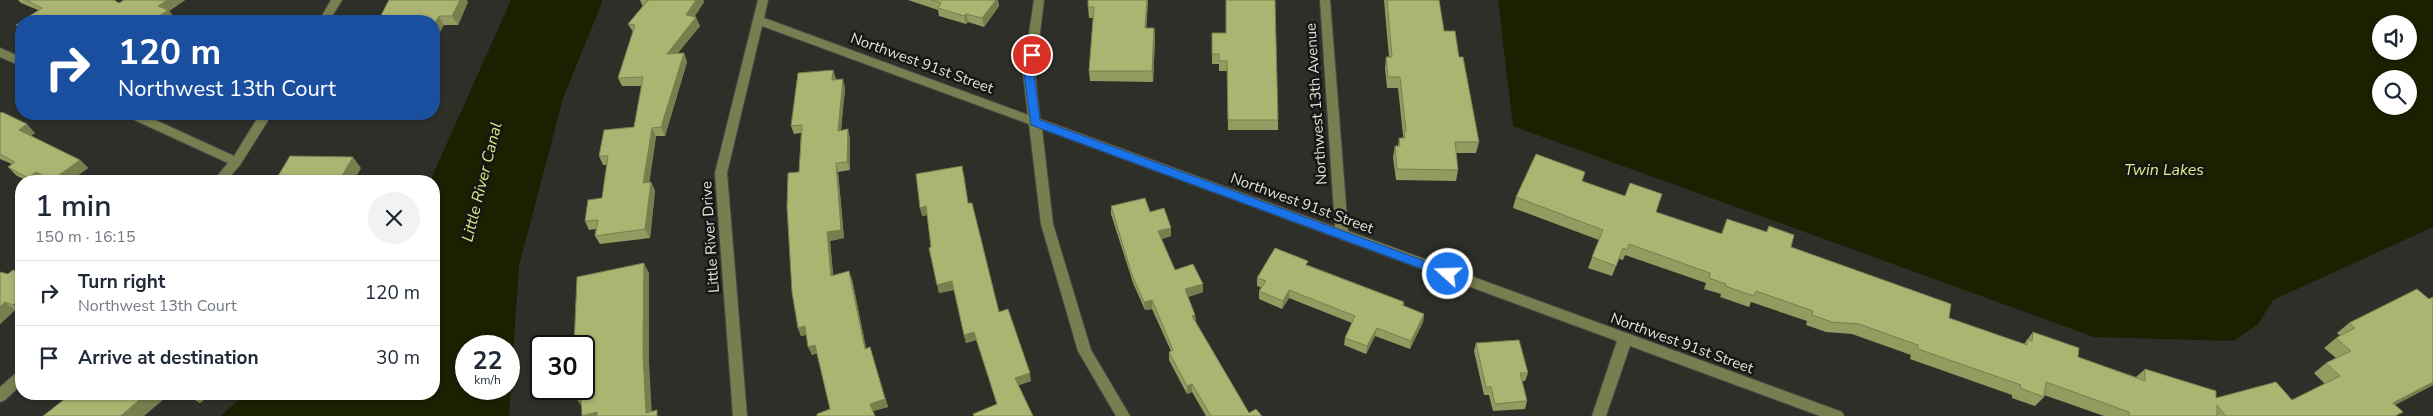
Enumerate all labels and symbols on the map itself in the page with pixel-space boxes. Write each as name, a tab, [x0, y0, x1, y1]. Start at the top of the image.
street label: Northwest 13th Avenue	[1300, 22, 1332, 186]
street label: Northwest 91st Street	[848, 28, 997, 98]
pin	[1011, 34, 1053, 76]
water label: Little River Canal	[456, 119, 508, 244]
water label: Twin Lakes	[2124, 159, 2204, 181]
street label: Northwest 91st Street	[1228, 168, 1377, 238]
street label: Little River Drive	[696, 180, 724, 294]
position arrow	[1421, 247, 1473, 299]
street label: Northwest 91st Street	[1608, 308, 1757, 378]
speed limit sign: 30	[530, 335, 595, 400]

